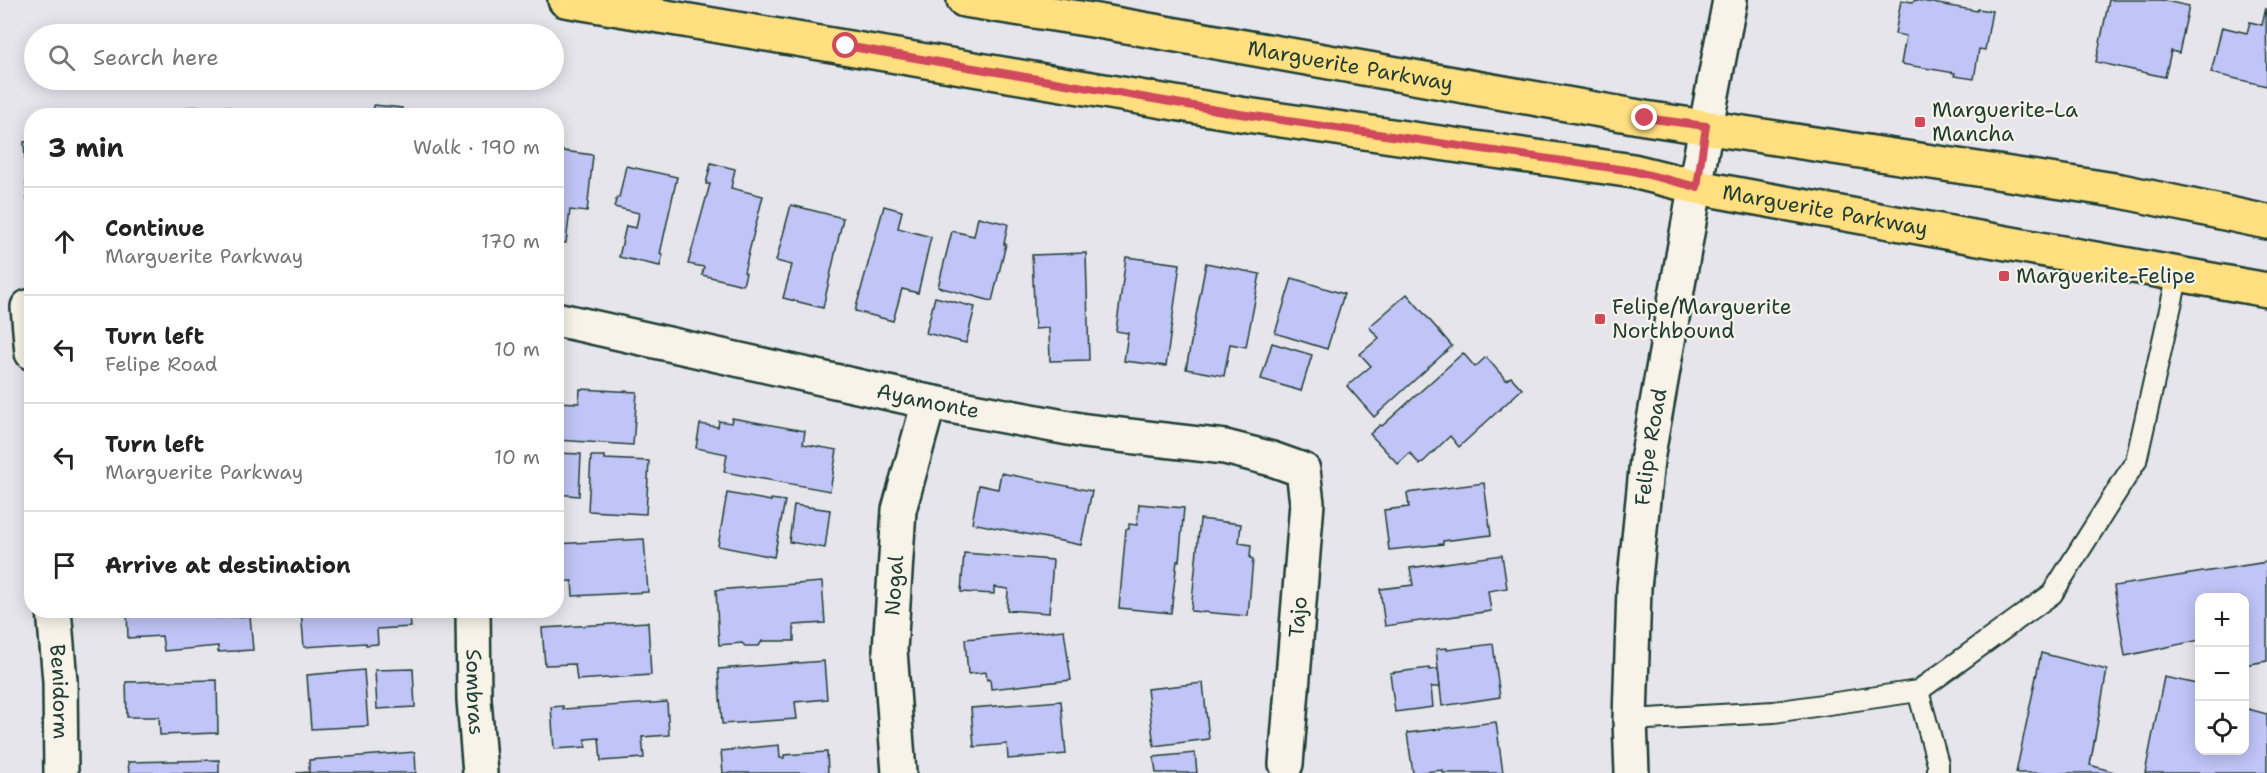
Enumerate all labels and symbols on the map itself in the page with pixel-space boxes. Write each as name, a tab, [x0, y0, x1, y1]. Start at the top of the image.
route start	[832, 32, 858, 58]
street label: Marguerite Parkway	[1245, 34, 1455, 98]
place label: Marguerite-La Mancha	[1932, 96, 2078, 148]
route end	[1631, 104, 1657, 130]
marker: Marguerite-La Mancha	[1913, 115, 1927, 129]
street label: Marguerite Parkway	[1720, 178, 1930, 243]
place label: Marguerite-Felipe	[2016, 262, 2196, 290]
marker: Marguerite-Felipe	[1997, 269, 2011, 283]
place label: Felipe/Marguerite Northbound	[1612, 293, 1792, 345]
marker: Felipe/Marguerite Northbound	[1593, 312, 1607, 326]
street label: Ayamonte	[874, 377, 982, 425]
street label: Felipe Road	[1628, 386, 1673, 507]
street label: Nogal	[878, 554, 910, 617]
street label: Tajo	[1282, 595, 1314, 639]
street label: Benidorm	[43, 643, 75, 739]
street label: Sombras	[459, 649, 491, 736]

